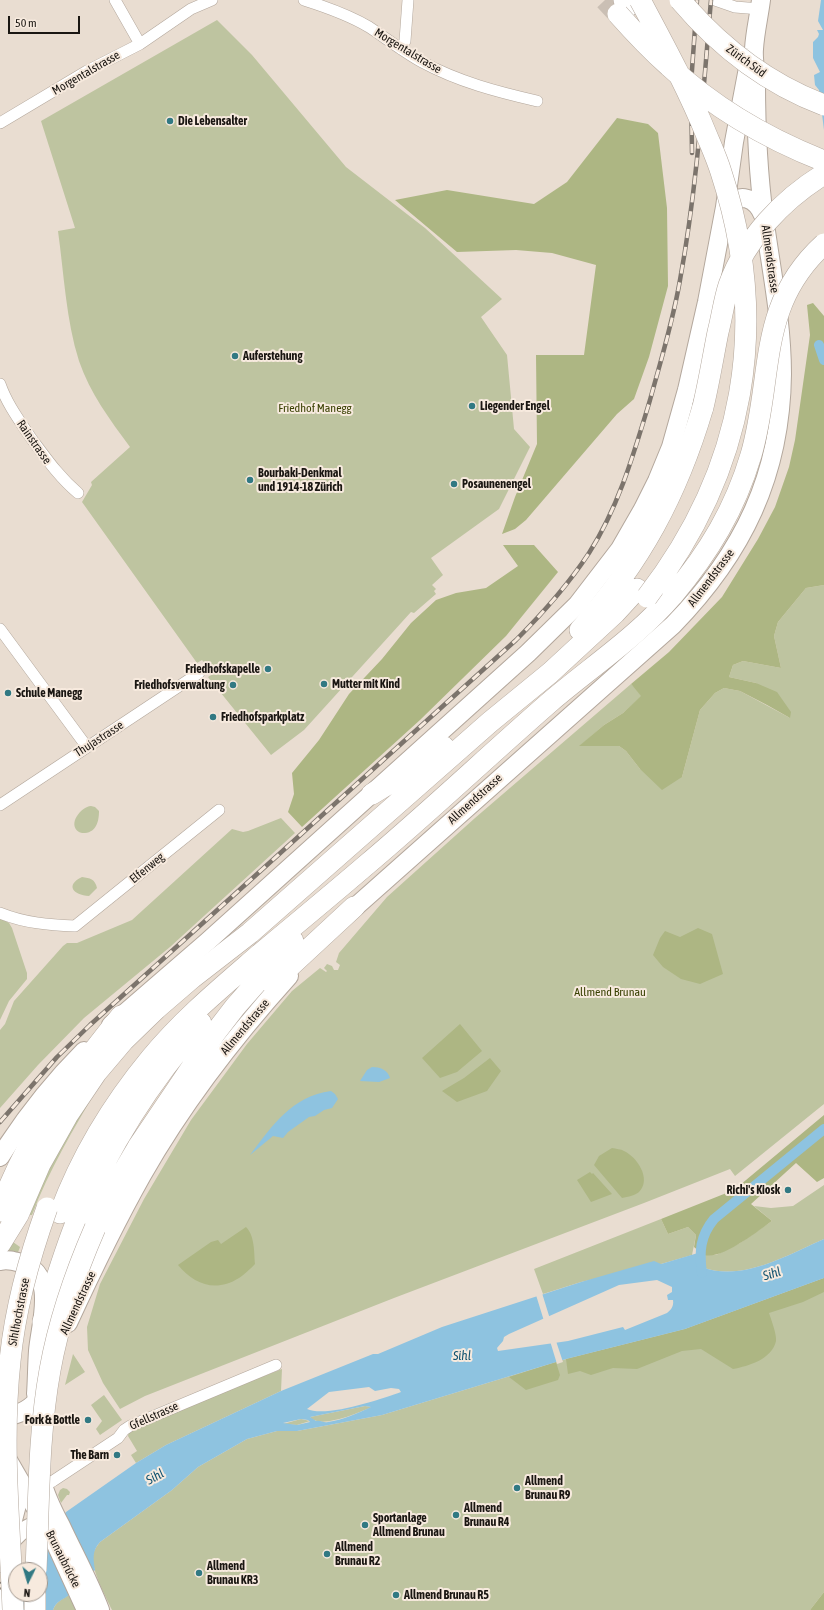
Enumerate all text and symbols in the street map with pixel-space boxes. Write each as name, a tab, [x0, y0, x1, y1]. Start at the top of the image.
scale bar	[10, 8, 82, 34]
text: 50 m	[15, 16, 37, 30]
street label: Morgentalstrasse	[372, 25, 444, 77]
street label: Zürich Süd	[723, 42, 769, 80]
street label: Morgentalstrasse	[50, 48, 122, 98]
place label: Die Lebensalter	[178, 114, 247, 128]
marker: Die Lebensalter	[165, 116, 175, 126]
street label: Allmendstrasse	[758, 224, 782, 294]
place label: Auferstehung	[243, 349, 303, 363]
marker: Auferstehung	[230, 351, 240, 361]
place label: Liegender Engel	[480, 399, 550, 413]
park label: Friedhof Manegg	[278, 401, 352, 415]
marker: Liegender Engel	[467, 401, 477, 411]
street label: Rainstrasse	[14, 417, 54, 467]
place label: Bourbaki-Denkmal und 1914-18 Zürich	[258, 466, 343, 494]
marker: Bourbaki-Denkmal und 1914-18 Zürich	[245, 475, 255, 485]
place label: Posaunenengel	[462, 477, 531, 491]
marker: Posaunenengel	[449, 479, 459, 489]
street label: Allmendstrasse	[685, 546, 737, 610]
place label: Friedhofskapelle	[185, 662, 260, 676]
marker: Friedhofskapelle	[263, 664, 273, 674]
place label: Mutter mit Kind	[332, 677, 400, 691]
place label: Friedhofsverwaltung	[134, 678, 225, 692]
marker: Mutter mit Kind	[319, 679, 329, 689]
marker: Friedhofsverwaltung	[228, 680, 238, 690]
place label: Schule Manegg	[16, 686, 82, 700]
marker: Schule Manegg	[3, 688, 13, 698]
place label: Friedhofsparkplatz	[221, 710, 304, 724]
marker: Friedhofsparkplatz	[208, 712, 218, 722]
street label: Thujastrasse	[72, 718, 126, 760]
street label: Allmendstrasse	[445, 771, 505, 827]
street label: Elfenweg	[127, 850, 167, 886]
park label: Allmend Brunau	[574, 985, 646, 999]
street label: Allmendstrasse	[218, 996, 272, 1058]
place label: Richi's Kiosk	[727, 1183, 780, 1197]
marker: Richi's Kiosk	[783, 1185, 793, 1195]
water label: Sihl	[761, 1264, 783, 1284]
street label: Allmendstrasse	[57, 1269, 99, 1337]
street label: Sihlhochstrasse	[5, 1277, 33, 1347]
water label: Sihl	[453, 1348, 471, 1364]
street label: Gfellstrasse	[127, 1399, 181, 1433]
place label: Fork & Bottle	[25, 1413, 80, 1427]
marker: Fork & Bottle	[83, 1415, 93, 1425]
place label: The Barn	[70, 1448, 109, 1462]
marker: The Barn	[112, 1450, 122, 1460]
water label: Sihl	[143, 1466, 167, 1488]
place label: Allmend Brunau R9	[525, 1474, 571, 1502]
marker: Allmend Brunau R9	[512, 1483, 522, 1493]
place label: Allmend Brunau R4	[464, 1501, 510, 1529]
marker: Allmend Brunau R4	[451, 1510, 461, 1520]
place label: Sportanlage Allmend Brunau	[373, 1511, 445, 1539]
marker: Sportanlage Allmend Brunau	[360, 1520, 370, 1530]
street label: Brunaubrücke	[42, 1528, 84, 1590]
place label: Allmend Brunau R2	[335, 1540, 381, 1568]
marker: Allmend Brunau R2	[322, 1549, 332, 1559]
place label: Allmend Brunau KR3	[207, 1559, 258, 1587]
north arrow	[8, 1562, 48, 1602]
marker: Allmend Brunau KR3	[194, 1568, 204, 1578]
text: N	[23, 1587, 31, 1599]
place label: Allmend Brunau R5	[404, 1588, 489, 1602]
marker: Allmend Brunau R5	[391, 1590, 401, 1600]

